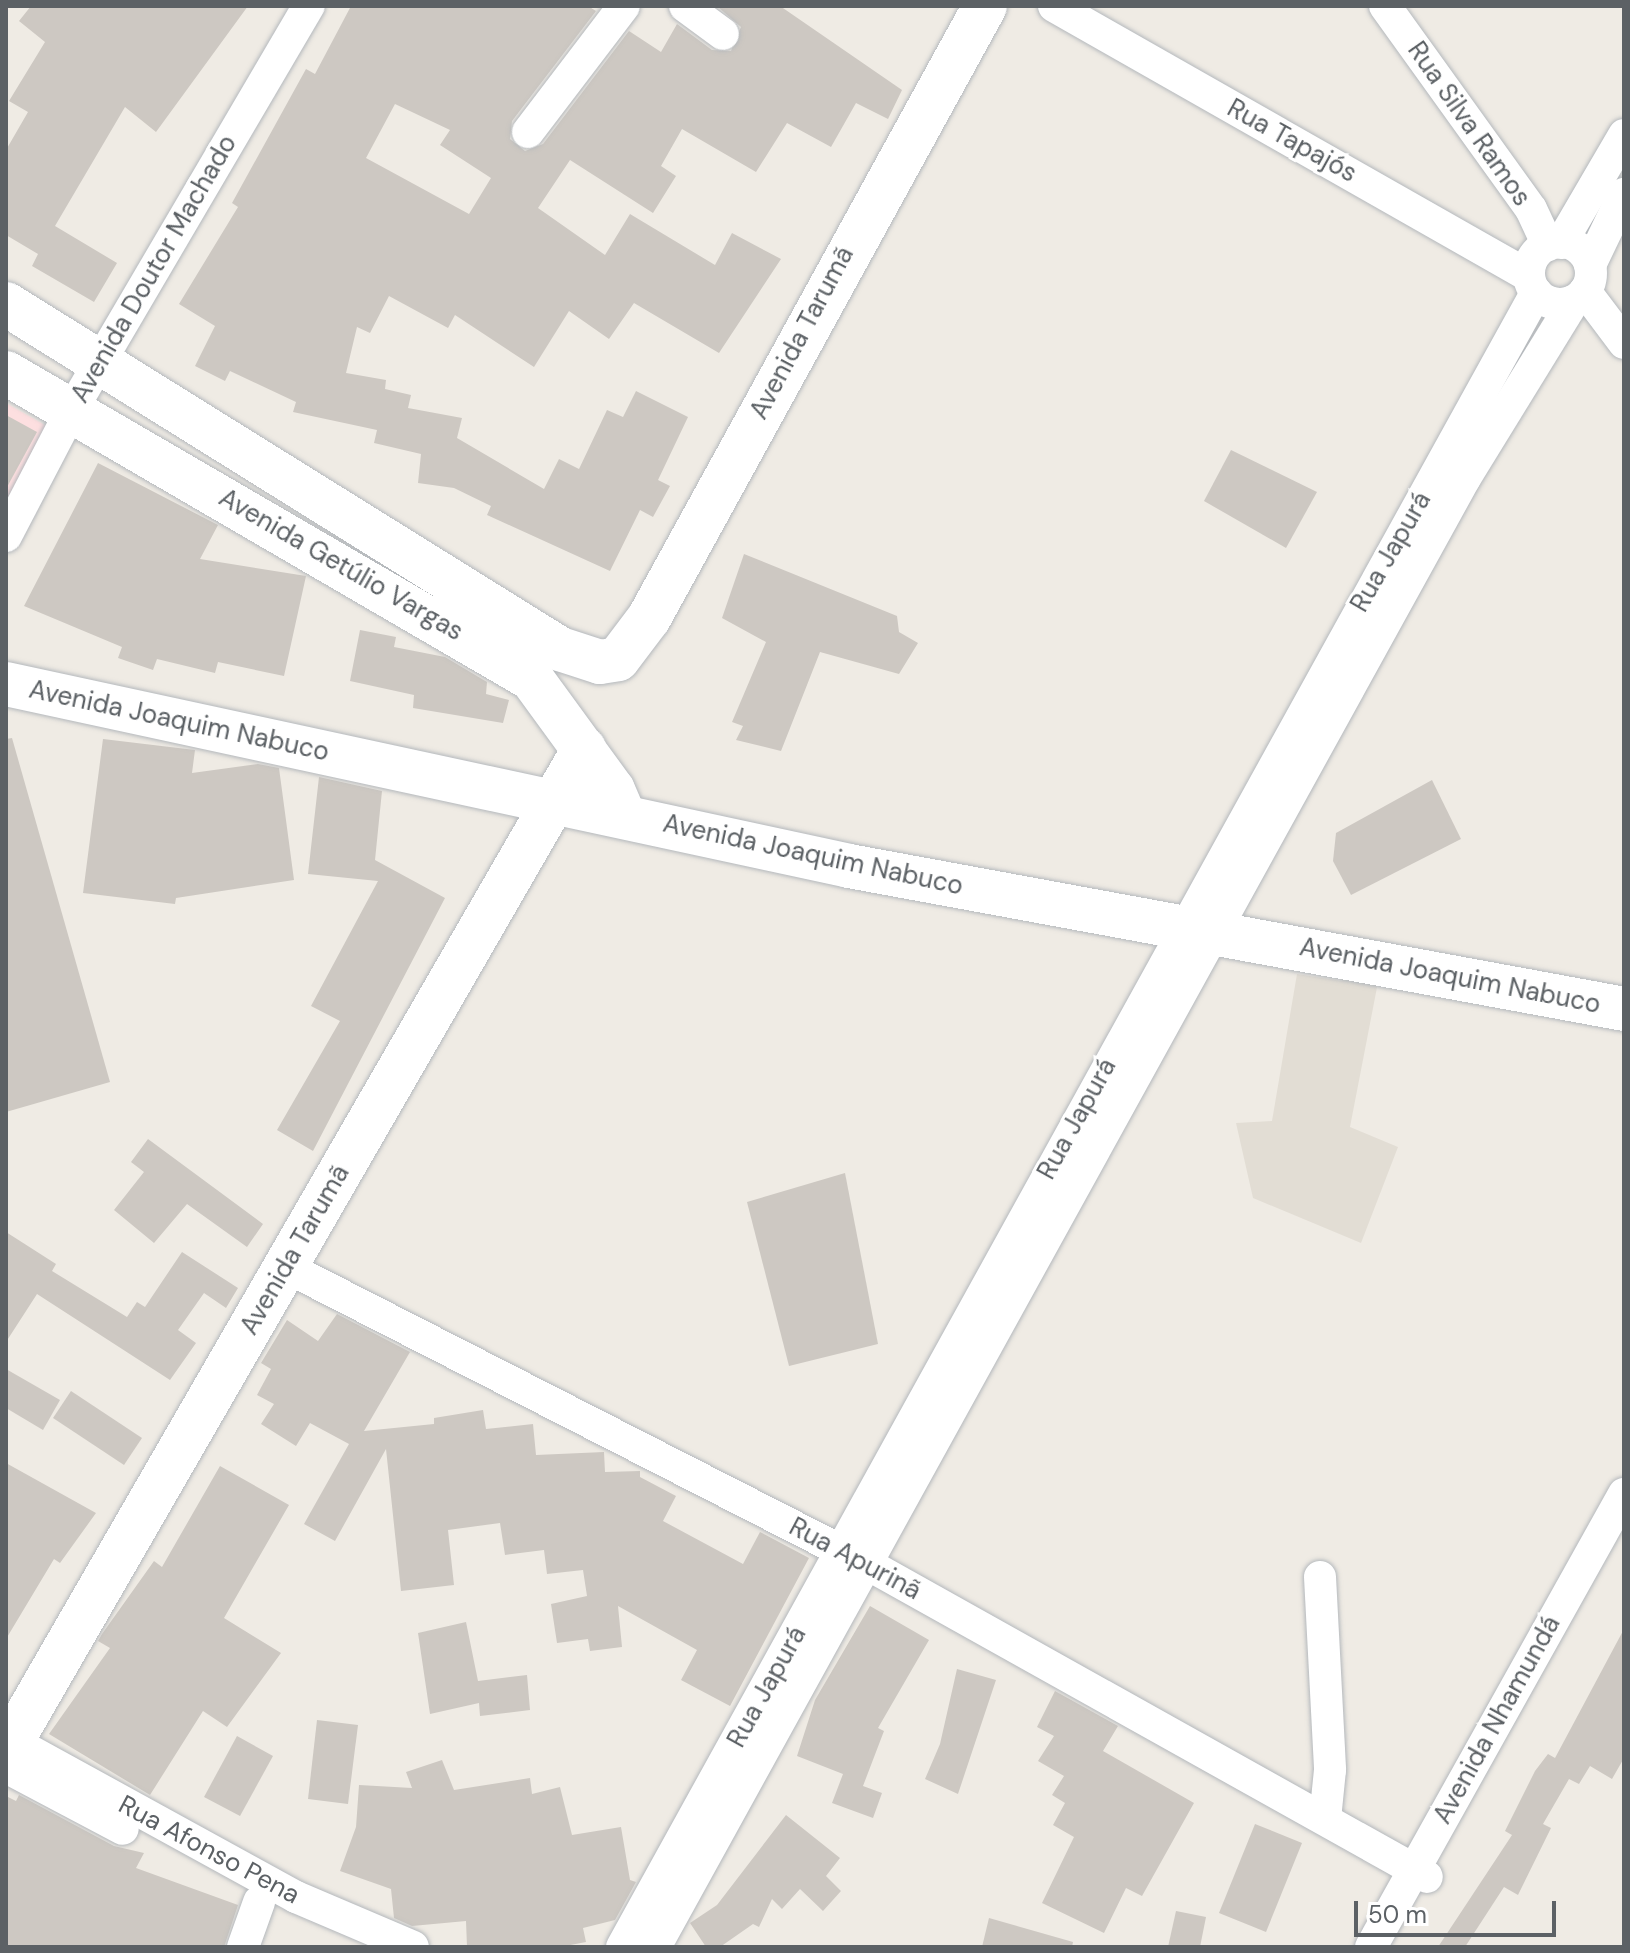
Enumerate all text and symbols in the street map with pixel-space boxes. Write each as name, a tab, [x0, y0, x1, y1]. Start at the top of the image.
street label: Rua Silva Ramos	[1401, 36, 1537, 212]
street label: Rua Tapajós	[1222, 93, 1362, 189]
street label: Avenida Doutor Machado	[64, 130, 244, 408]
street label: Avenida Tarumã	[743, 241, 861, 425]
street label: Avenida Getúlio Vargas	[213, 482, 469, 648]
street label: Rua Japurá	[1344, 486, 1438, 618]
street label: Avenida Joaquim Nabuco	[26, 674, 332, 768]
street label: Avenida Joaquim Nabuco	[660, 808, 966, 902]
street label: Avenida Joaquim Nabuco	[1297, 931, 1603, 1021]
street label: Rua Japurá	[1031, 1053, 1123, 1185]
street label: Avenida Tarumã	[234, 1160, 356, 1340]
street label: Rua Apurinã	[784, 1511, 926, 1607]
street label: Avenida Nhamundá	[1427, 1611, 1567, 1829]
street label: Rua Japurá	[721, 1621, 813, 1753]
street label: Rua Afonso Pena	[113, 1789, 305, 1911]
scale bar	[1358, 1885, 1560, 1935]
text: 50 m	[1368, 1899, 1427, 1930]

